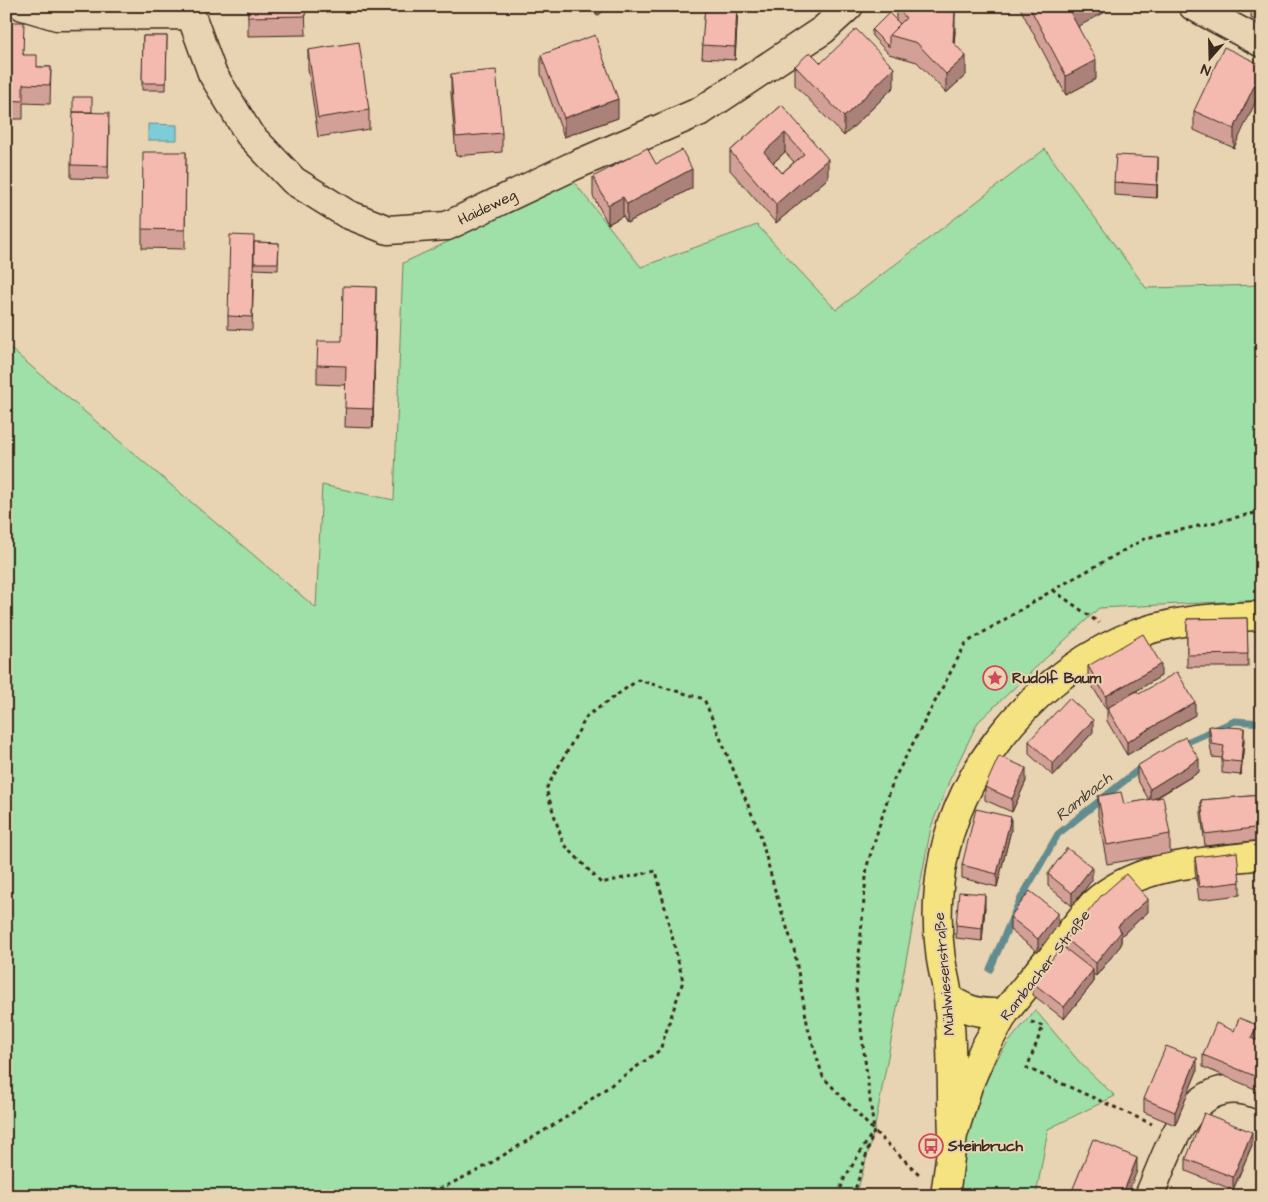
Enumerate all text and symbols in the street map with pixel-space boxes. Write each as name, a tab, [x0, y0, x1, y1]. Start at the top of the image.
north arrow	[1186, 32, 1236, 82]
text: N	[1198, 58, 1213, 80]
street label: Haideweg	[454, 184, 521, 232]
place icon: Rudolf Baum	[982, 665, 1008, 691]
place label: Rudolf Baum	[1012, 668, 1102, 689]
water label: Rambach	[1051, 766, 1117, 826]
street label: Rambacher Straße	[995, 905, 1095, 1025]
street label: Mühlwiesenstraße	[929, 911, 960, 1037]
bus stop icon: Steinbruch	[918, 1133, 944, 1159]
place label: Steinbruch	[947, 1136, 1023, 1157]

